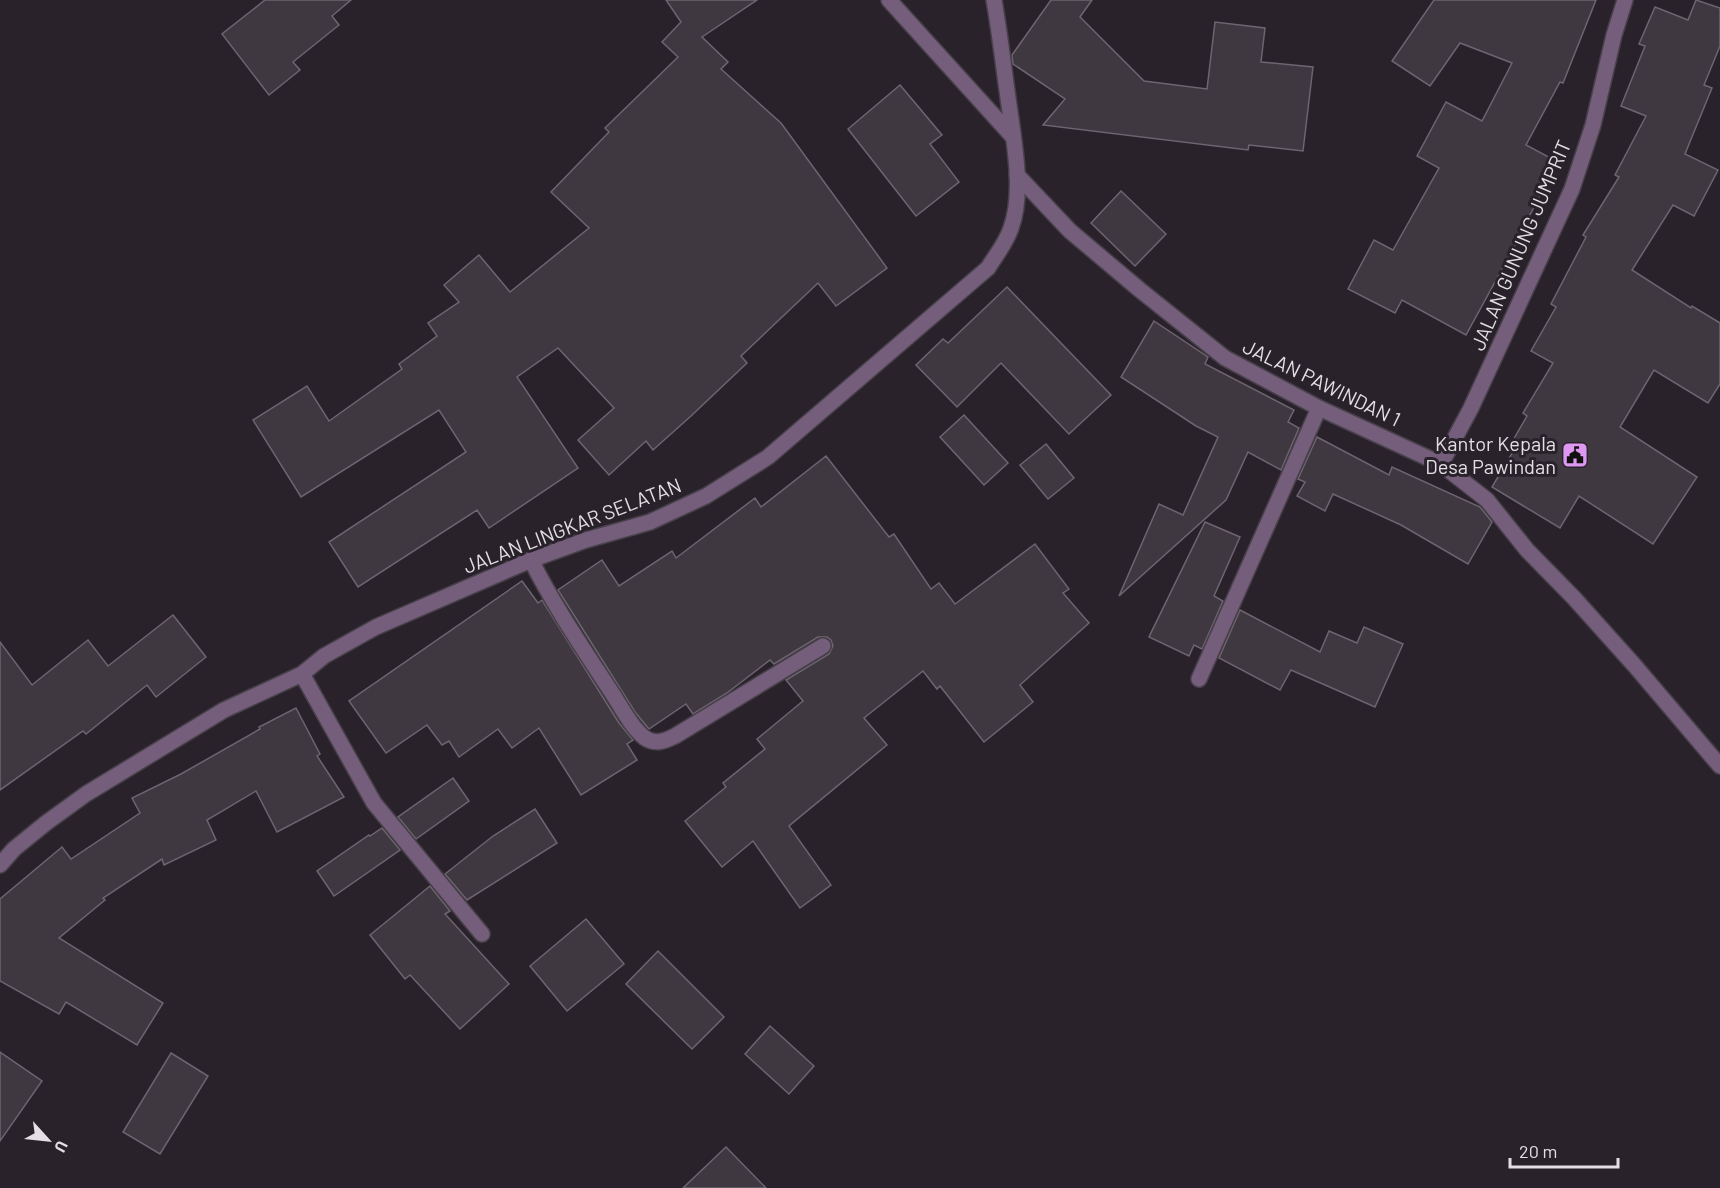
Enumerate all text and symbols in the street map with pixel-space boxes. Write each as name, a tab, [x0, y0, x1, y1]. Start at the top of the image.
street label: JALAN GUNUNG JUMPRIT	[1465, 136, 1575, 354]
street label: JALAN PAWINDAN 1	[1239, 333, 1405, 431]
place label: Kantor Kepala Desa Pawindan	[1425, 431, 1556, 478]
public building icon: Kantor Kepala Desa Pawindan	[1560, 440, 1590, 470]
street label: JALAN LINGKAR SELATAN	[460, 472, 684, 578]
north arrow	[18, 1110, 78, 1170]
scale bar	[1510, 1131, 1618, 1169]
text: U	[51, 1138, 73, 1156]
text: 20 m	[1519, 1140, 1557, 1162]

